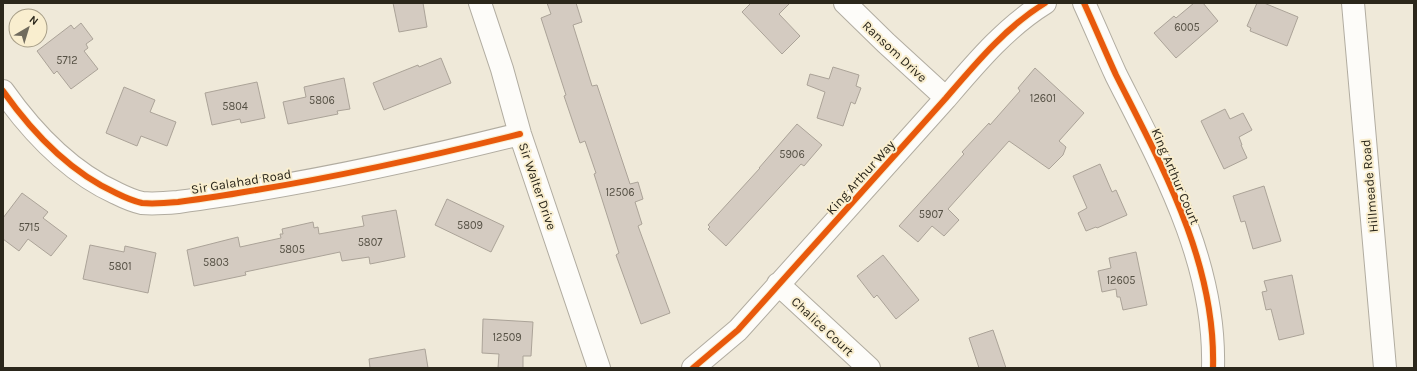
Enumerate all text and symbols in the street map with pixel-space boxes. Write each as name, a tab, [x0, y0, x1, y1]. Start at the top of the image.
north arrow	[8, 8, 48, 48]
text: N	[27, 13, 41, 28]
street label: Ransom Drive	[859, 18, 930, 85]
house number: 6005	[1174, 21, 1200, 34]
house number: 5712	[56, 54, 78, 67]
house number: 12601	[1030, 92, 1056, 105]
house number: 5806	[309, 94, 335, 107]
house number: 5804	[222, 100, 248, 113]
street label: King Arthur Court	[1148, 126, 1203, 227]
street label: King Arthur Way	[823, 137, 898, 218]
street label: Hillmeade Road	[1358, 139, 1381, 233]
street label: Sir Walter Drive	[516, 141, 560, 232]
house number: 5906	[779, 148, 805, 161]
street label: Sir Galahad Road	[190, 166, 292, 197]
house number: 12506	[605, 186, 635, 199]
house number: 5907	[919, 208, 943, 221]
house number: 5809	[457, 219, 483, 232]
house number: 5715	[18, 221, 40, 234]
house number: 5807	[358, 236, 382, 249]
house number: 5805	[279, 243, 305, 256]
house number: 5803	[203, 256, 229, 269]
house number: 5801	[108, 260, 132, 273]
house number: 12605	[1106, 274, 1136, 287]
street label: Chalice Court	[788, 294, 857, 359]
house number: 12509	[492, 331, 522, 344]

